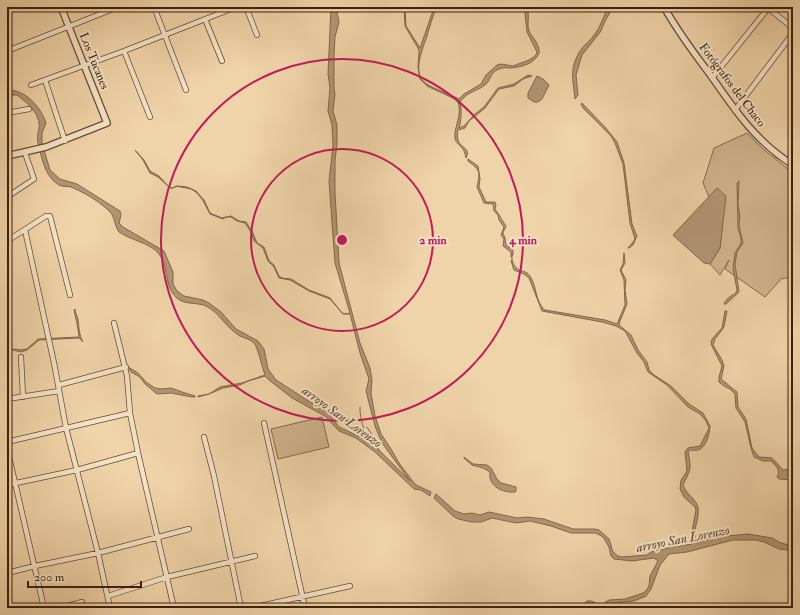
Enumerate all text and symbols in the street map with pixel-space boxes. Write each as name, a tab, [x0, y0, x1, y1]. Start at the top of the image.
street label: Los Tucanes	[76, 30, 112, 92]
street label: Fotógrafos del Chaco	[696, 40, 769, 130]
centre of rings	[335, 233, 349, 247]
text: 2 min	[419, 233, 447, 248]
text: 4 min	[508, 233, 538, 248]
water label: arroyo San Lorenzo	[298, 382, 385, 452]
water label: arroyo San Lorenzo	[634, 522, 731, 556]
scale bar	[28, 563, 141, 589]
text: 200 m	[34, 570, 65, 585]

